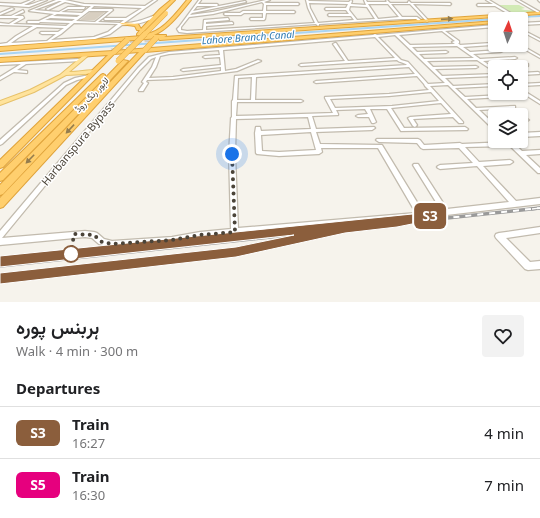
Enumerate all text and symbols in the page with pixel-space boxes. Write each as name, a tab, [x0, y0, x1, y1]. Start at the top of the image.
north arrow	[488, 12, 528, 52]
map controls	[488, 12, 528, 148]
one-way arrow	[441, 16, 453, 23]
water label: Lahore Branch Canal	[201, 27, 295, 47]
button: locate	[488, 60, 528, 100]
street label: لاہور رنگ روڈ	[72, 74, 112, 115]
street label: Harbanspura Bypass	[37, 97, 118, 188]
button: layers	[488, 108, 528, 148]
one-way arrow	[65, 124, 75, 134]
your location	[222, 144, 242, 164]
one-way arrow	[25, 154, 35, 164]
line badge: S3	[412, 203, 448, 229]
text: S3	[422, 206, 438, 225]
unlabelled marker	[62, 245, 80, 263]
text: ہربنس پورہ	[16, 314, 99, 340]
button: heart	[482, 315, 524, 357]
text: Walk · 4 min · 300 m	[16, 342, 138, 360]
text: Departures	[16, 378, 100, 398]
text: Train	[72, 414, 110, 434]
text: S3	[30, 423, 46, 442]
text: 4 min	[484, 423, 524, 443]
text: 16:27	[72, 434, 105, 452]
text: Train	[72, 466, 110, 486]
text: S5	[30, 475, 46, 494]
text: 7 min	[484, 475, 524, 495]
text: 16:30	[72, 486, 105, 504]

